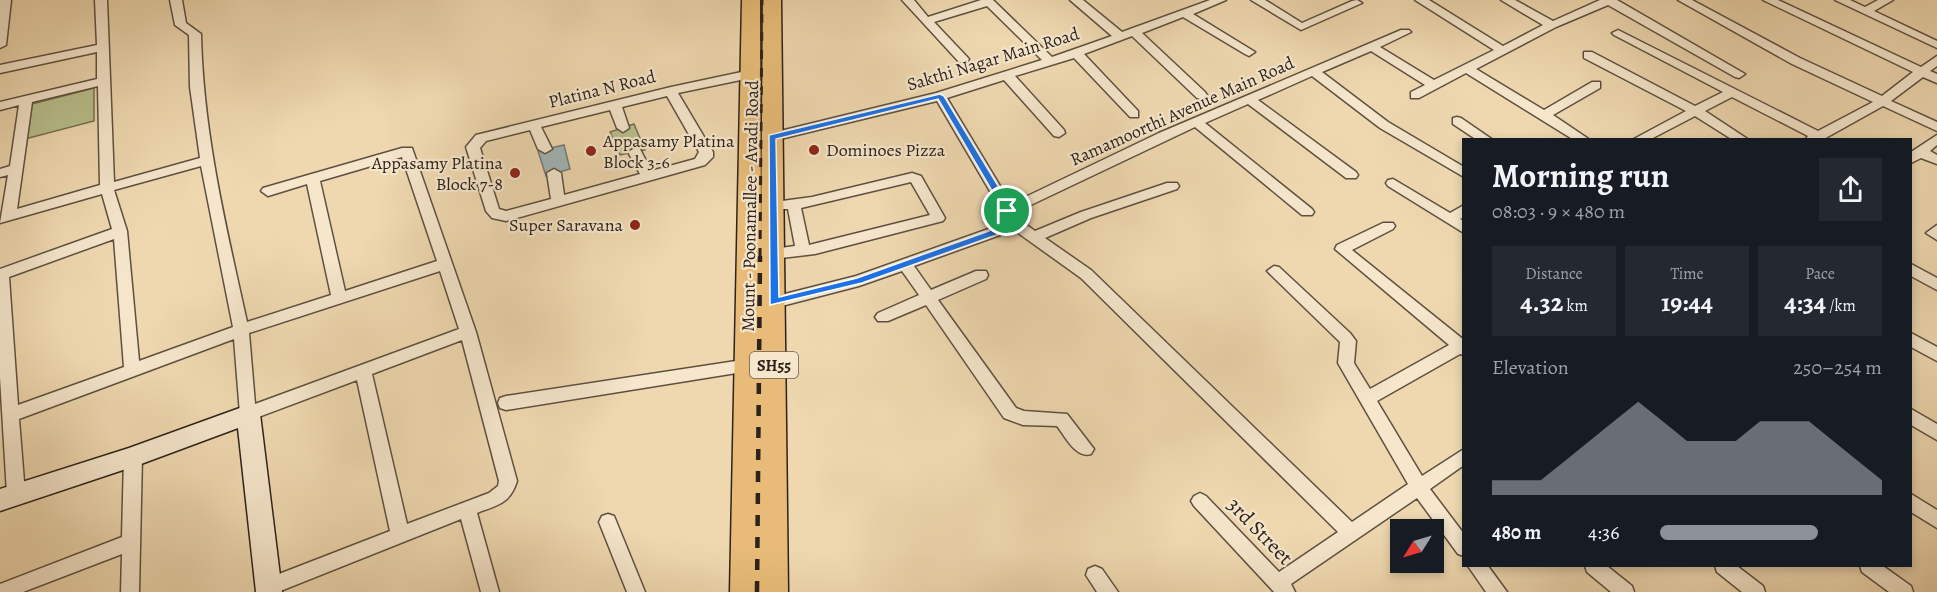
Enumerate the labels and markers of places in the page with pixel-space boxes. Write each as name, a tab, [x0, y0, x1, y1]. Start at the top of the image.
place label: Appasamy Platina Block 3-6	[602, 129, 735, 174]
place label: Dominoes Pizza	[826, 138, 946, 162]
marker: Dominoes Pizza	[807, 143, 821, 157]
marker: Appasamy Platina Block 3-6	[584, 144, 598, 158]
place label: Appasamy Platina Block 7-8	[371, 151, 504, 196]
marker: Appasamy Platina Block 7-8	[508, 166, 522, 180]
pin	[981, 185, 1032, 236]
place label: Super Saravana	[509, 213, 624, 237]
marker: Super Saravana	[628, 218, 642, 232]

